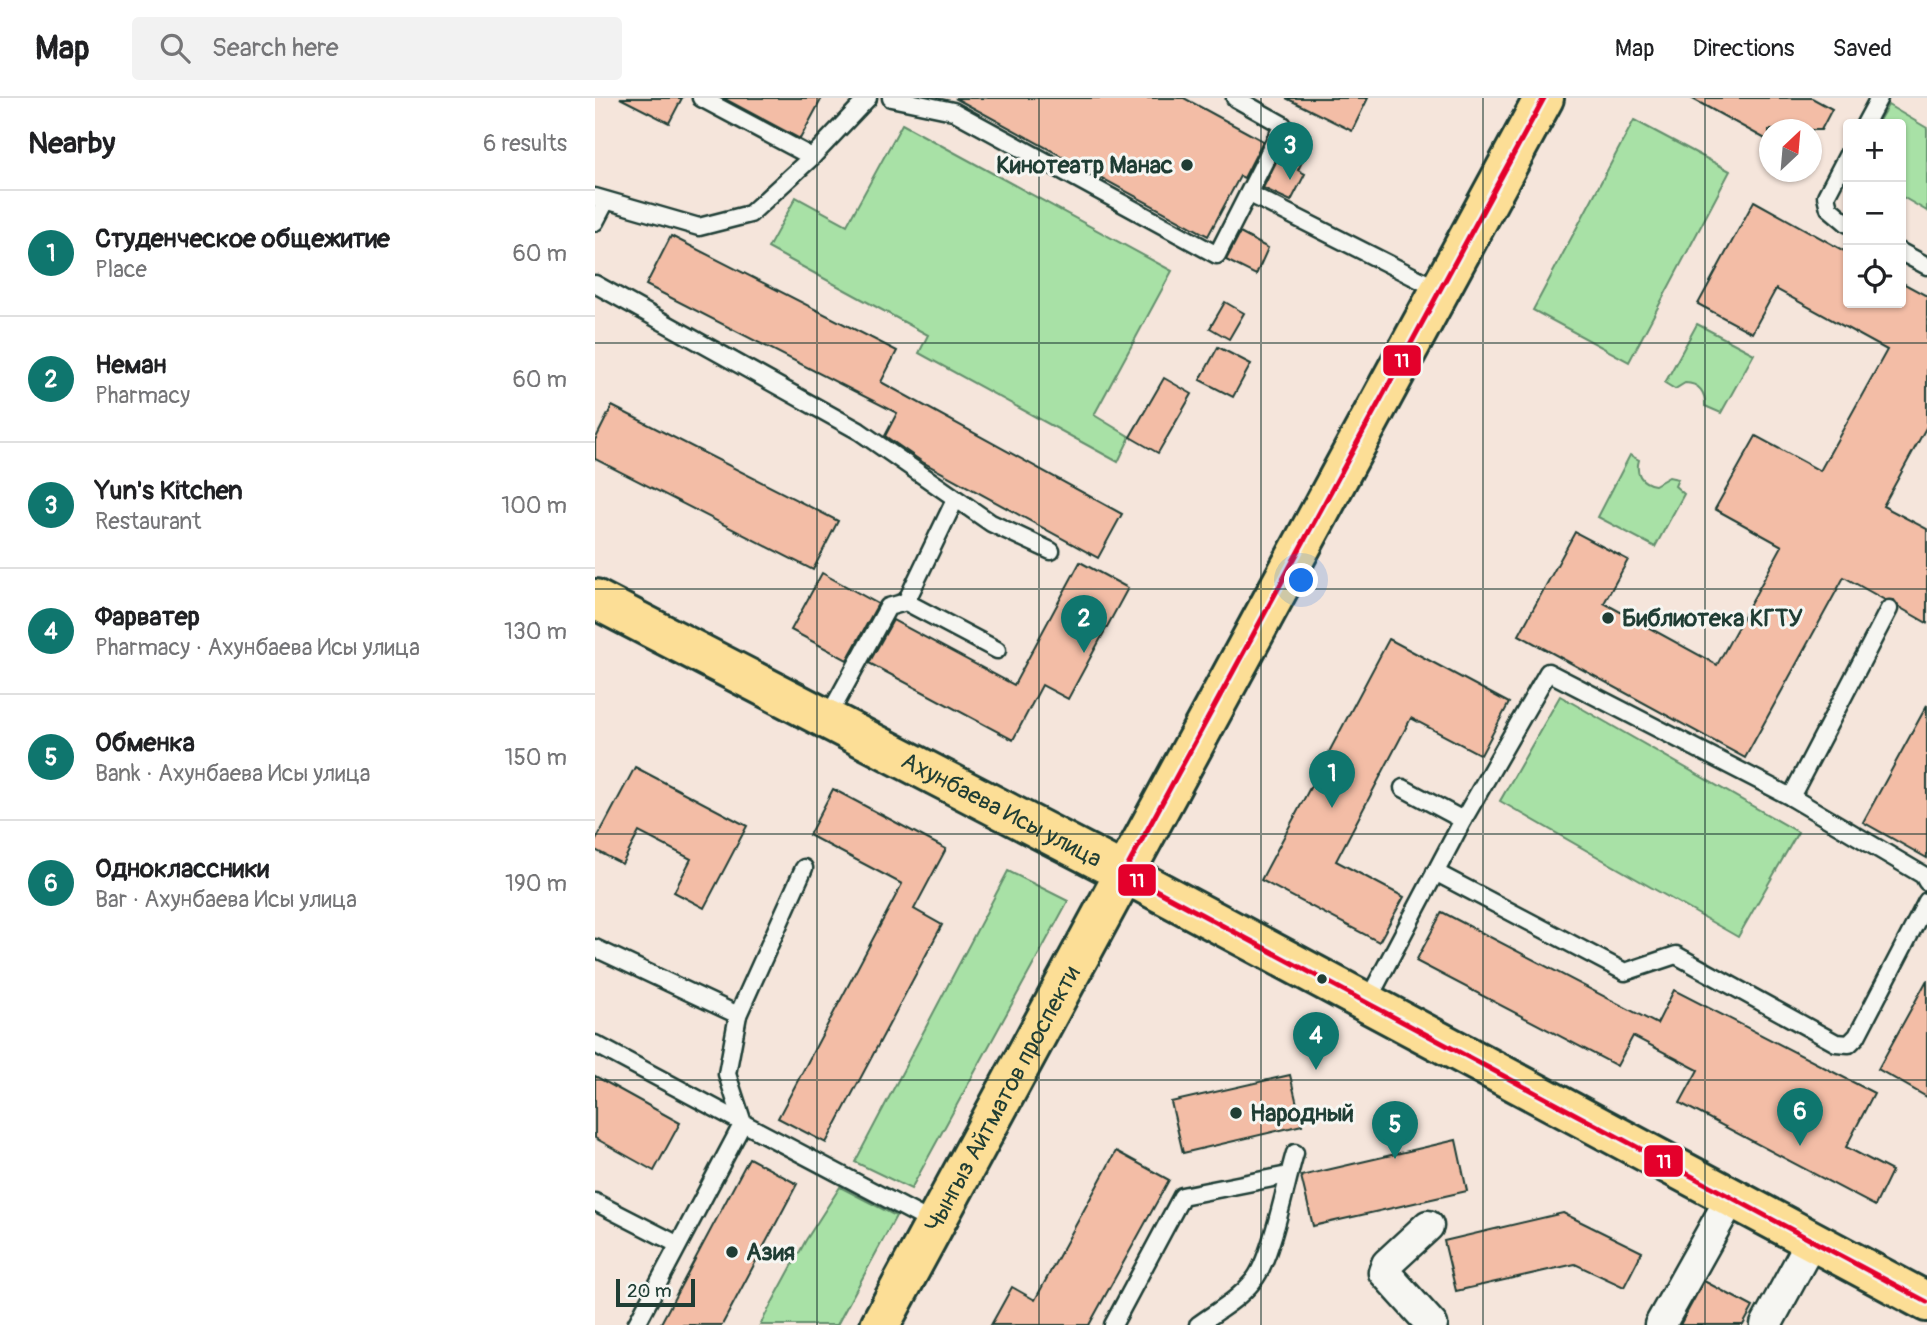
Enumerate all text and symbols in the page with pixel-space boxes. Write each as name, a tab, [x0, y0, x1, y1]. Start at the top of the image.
search box	[132, 17, 622, 80]
text: Map	[35, 28, 90, 69]
icon: search	[156, 29, 194, 67]
text: Search here	[212, 32, 339, 64]
text: Map	[1615, 34, 1655, 63]
text: Directions	[1693, 34, 1794, 63]
text: Saved	[1832, 34, 1892, 63]
north arrow	[1759, 119, 1822, 182]
map controls	[1843, 119, 1906, 308]
button: +	[1843, 119, 1906, 182]
pin: 3	[1267, 122, 1313, 180]
text: Nearby	[28, 125, 115, 162]
text: 6 results	[483, 129, 567, 158]
place label: Кинотеатр Манас	[996, 151, 1173, 180]
marker: Кинотеатр Манас	[1179, 157, 1195, 173]
button: −	[1843, 182, 1906, 245]
text: Студенческое общежитие	[95, 223, 390, 255]
text: 1	[47, 239, 56, 268]
text: 60 m	[512, 239, 567, 268]
button: locate	[1843, 245, 1906, 308]
text: Place	[95, 255, 147, 284]
line badge: 11	[1382, 344, 1422, 377]
text: Неман	[95, 349, 166, 381]
text: 11	[1395, 349, 1409, 373]
text: 2	[45, 365, 57, 394]
text: 60 m	[512, 365, 567, 394]
text: Pharmacy	[95, 381, 190, 410]
text: Yun's Kitchen	[95, 475, 243, 507]
text: 3	[45, 491, 57, 520]
text: 100 m	[501, 491, 567, 520]
text: Restaurant	[95, 507, 201, 536]
your location	[1284, 563, 1318, 597]
pin: 2	[1061, 595, 1107, 653]
text: Фарватер	[95, 601, 200, 633]
place label: Библиотека КГТУ	[1622, 604, 1803, 633]
marker: Библиотека КГТУ	[1600, 610, 1616, 626]
text: 4	[44, 617, 58, 646]
text: 130 m	[504, 617, 567, 646]
text: Pharmacy · Ахунбаева Исы улица	[95, 633, 420, 662]
text: Обменка	[95, 727, 195, 759]
text: 5	[45, 743, 57, 772]
text: 150 m	[504, 743, 567, 772]
street label: Ахунбаева Исы улица	[896, 746, 1107, 874]
pin: 1	[1309, 750, 1355, 808]
text: Bank · Ахунбаева Исы улица	[95, 759, 371, 788]
text: Одноклассники	[95, 853, 269, 885]
line badge: 11	[1117, 863, 1157, 897]
text: 6	[44, 869, 58, 898]
text: 190 m	[505, 869, 567, 898]
text: 11	[1130, 869, 1144, 893]
text: Bar · Ахунбаева Исы улица	[95, 885, 357, 914]
street label: Чынгыз Айтматов проспекти	[919, 961, 1087, 1237]
unlabelled marker	[1315, 972, 1329, 986]
pin: 4	[1293, 1012, 1339, 1070]
pin: 6	[1777, 1088, 1823, 1146]
place label: Народный	[1250, 1099, 1354, 1128]
pin: 5	[1372, 1101, 1418, 1159]
marker: Народный	[1228, 1105, 1244, 1121]
line badge: 11	[1643, 1144, 1684, 1178]
text: 11	[1657, 1150, 1671, 1174]
place label: Азия	[746, 1238, 795, 1267]
marker: Азия	[724, 1244, 740, 1260]
scale bar	[616, 1276, 695, 1308]
text: 20 m	[627, 1279, 672, 1303]

